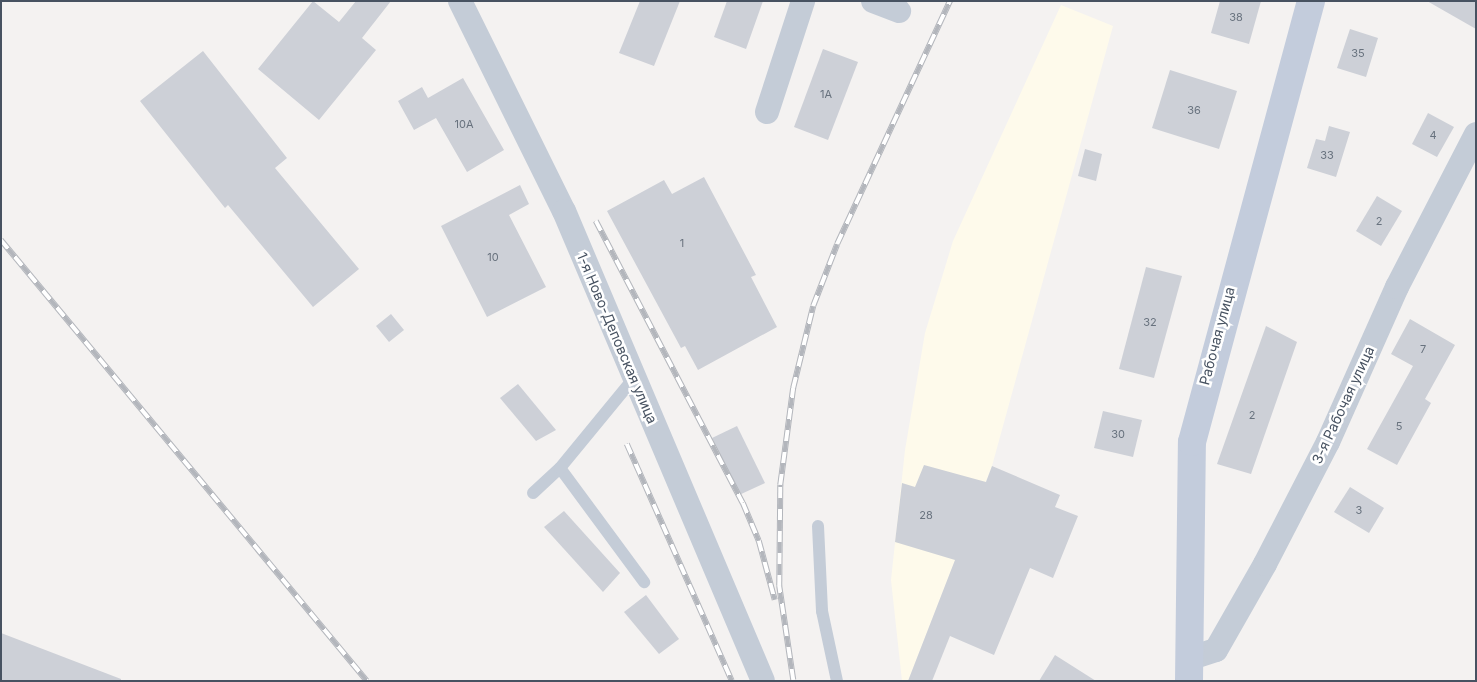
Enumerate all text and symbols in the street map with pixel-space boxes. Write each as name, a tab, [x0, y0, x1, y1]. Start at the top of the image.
house number: 38	[1229, 10, 1243, 24]
house number: 35	[1351, 46, 1365, 60]
house number: 1А	[820, 87, 832, 101]
house number: 36	[1187, 103, 1201, 117]
house number: 10А	[454, 117, 474, 131]
house number: 4	[1429, 128, 1437, 142]
house number: 33	[1320, 148, 1334, 162]
house number: 2	[1376, 214, 1382, 228]
house number: 1	[680, 236, 684, 250]
house number: 10	[487, 250, 499, 264]
street label: 1-я Ново-Деповская улица	[573, 250, 661, 426]
street label: Рабочая улица	[1196, 285, 1238, 387]
house number: 32	[1143, 315, 1157, 329]
house number: 7	[1420, 342, 1426, 356]
street label: 3-я Рабочая улица	[1308, 344, 1378, 466]
house number: 2	[1249, 408, 1255, 422]
house number: 5	[1396, 419, 1402, 433]
house number: 30	[1111, 427, 1125, 441]
house number: 3	[1356, 503, 1362, 517]
house number: 28	[919, 508, 933, 522]

